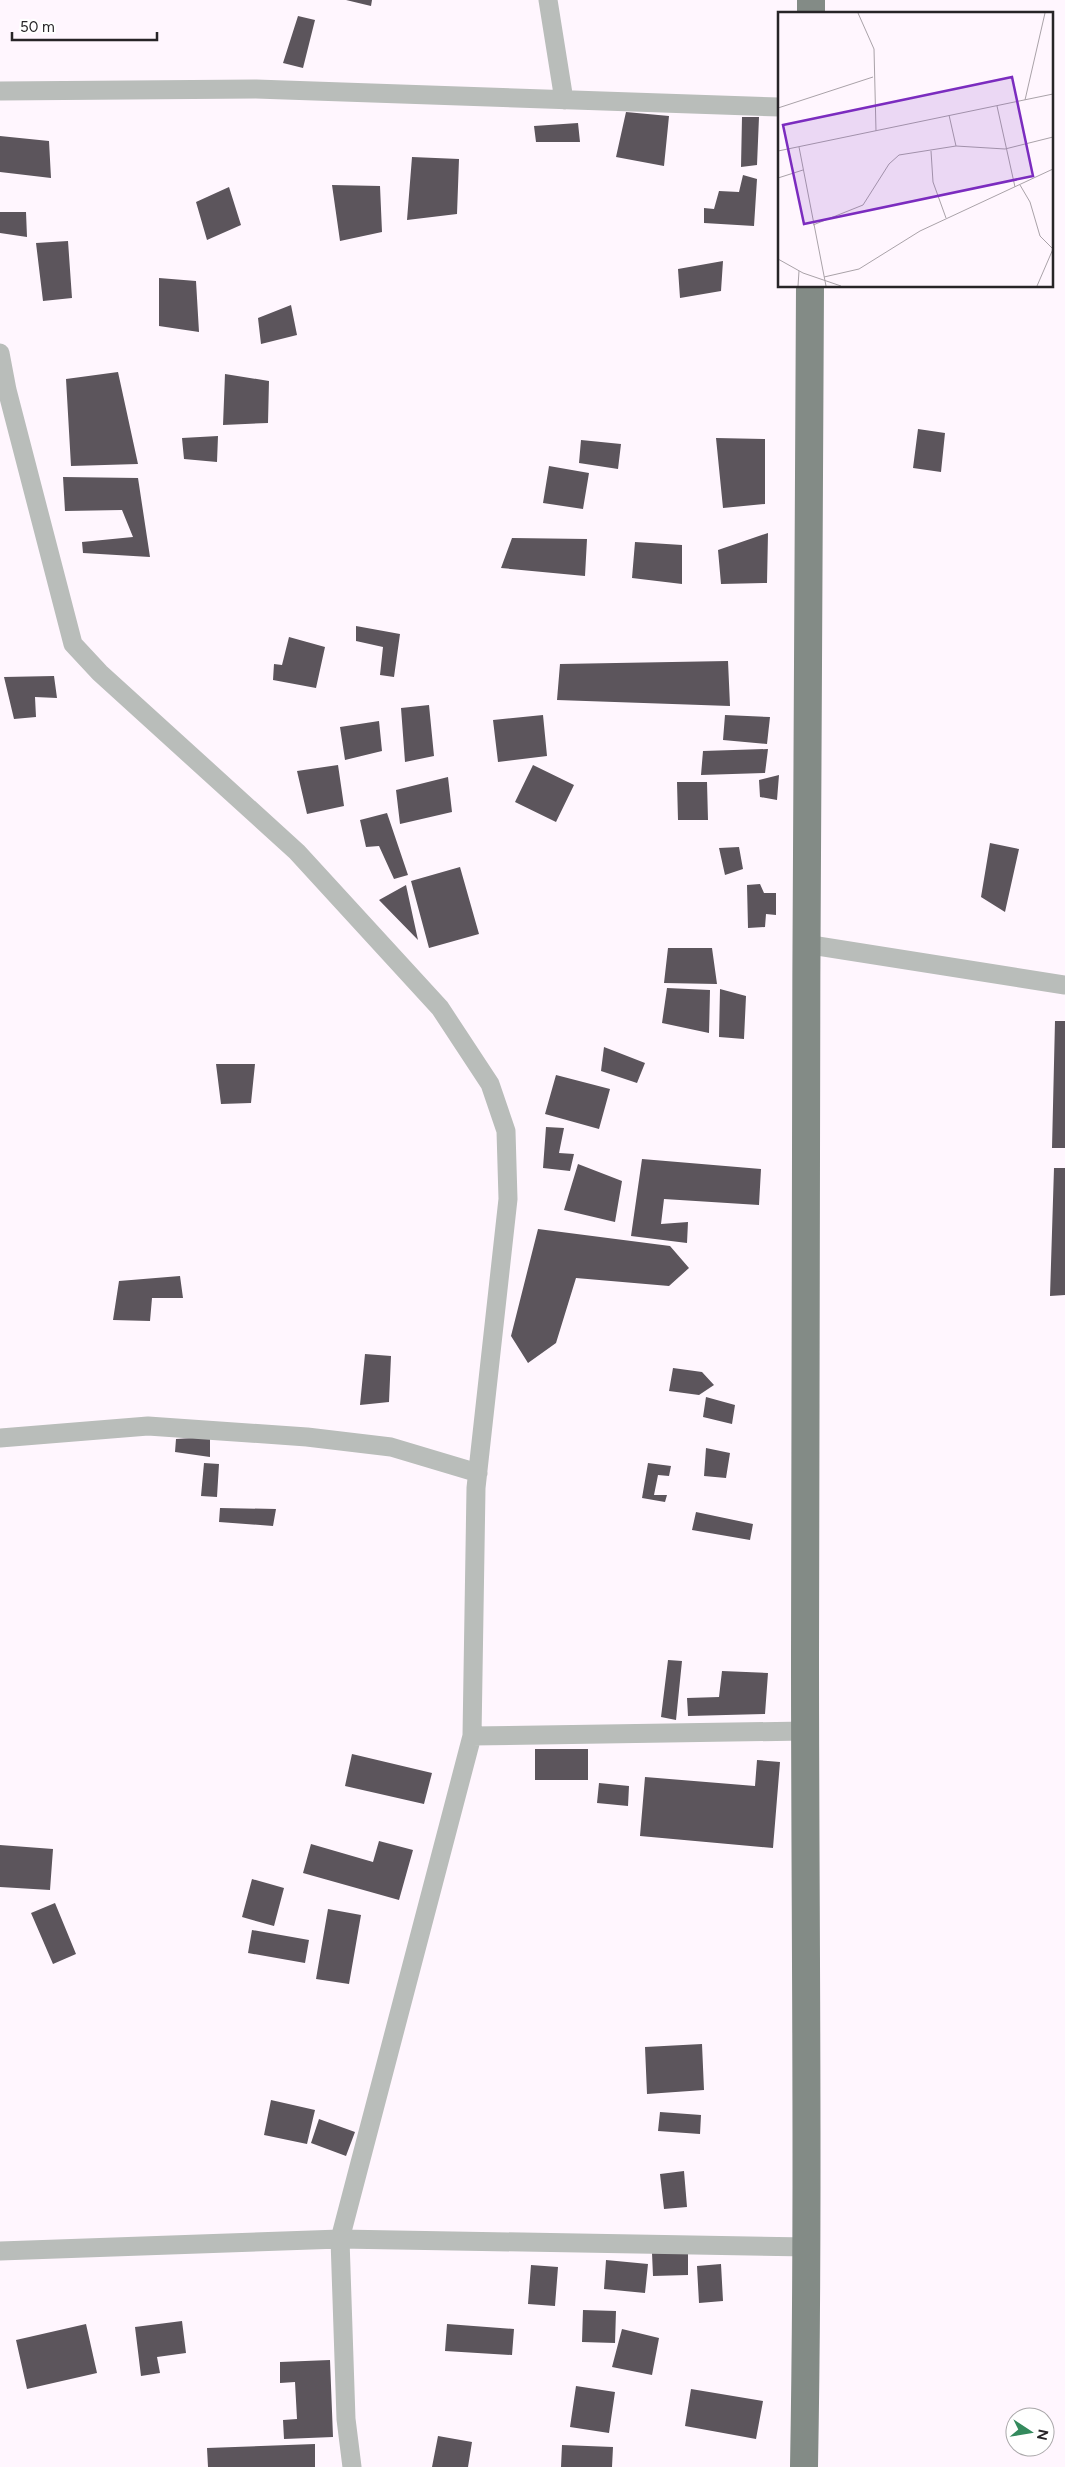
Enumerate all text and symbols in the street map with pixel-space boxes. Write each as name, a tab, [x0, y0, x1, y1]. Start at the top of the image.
scale bar	[12, 10, 158, 42]
inset map	[778, 12, 1052, 288]
text: 50 m	[20, 18, 55, 36]
north arrow	[1005, 2407, 1055, 2457]
text: N	[1033, 2428, 1052, 2442]

